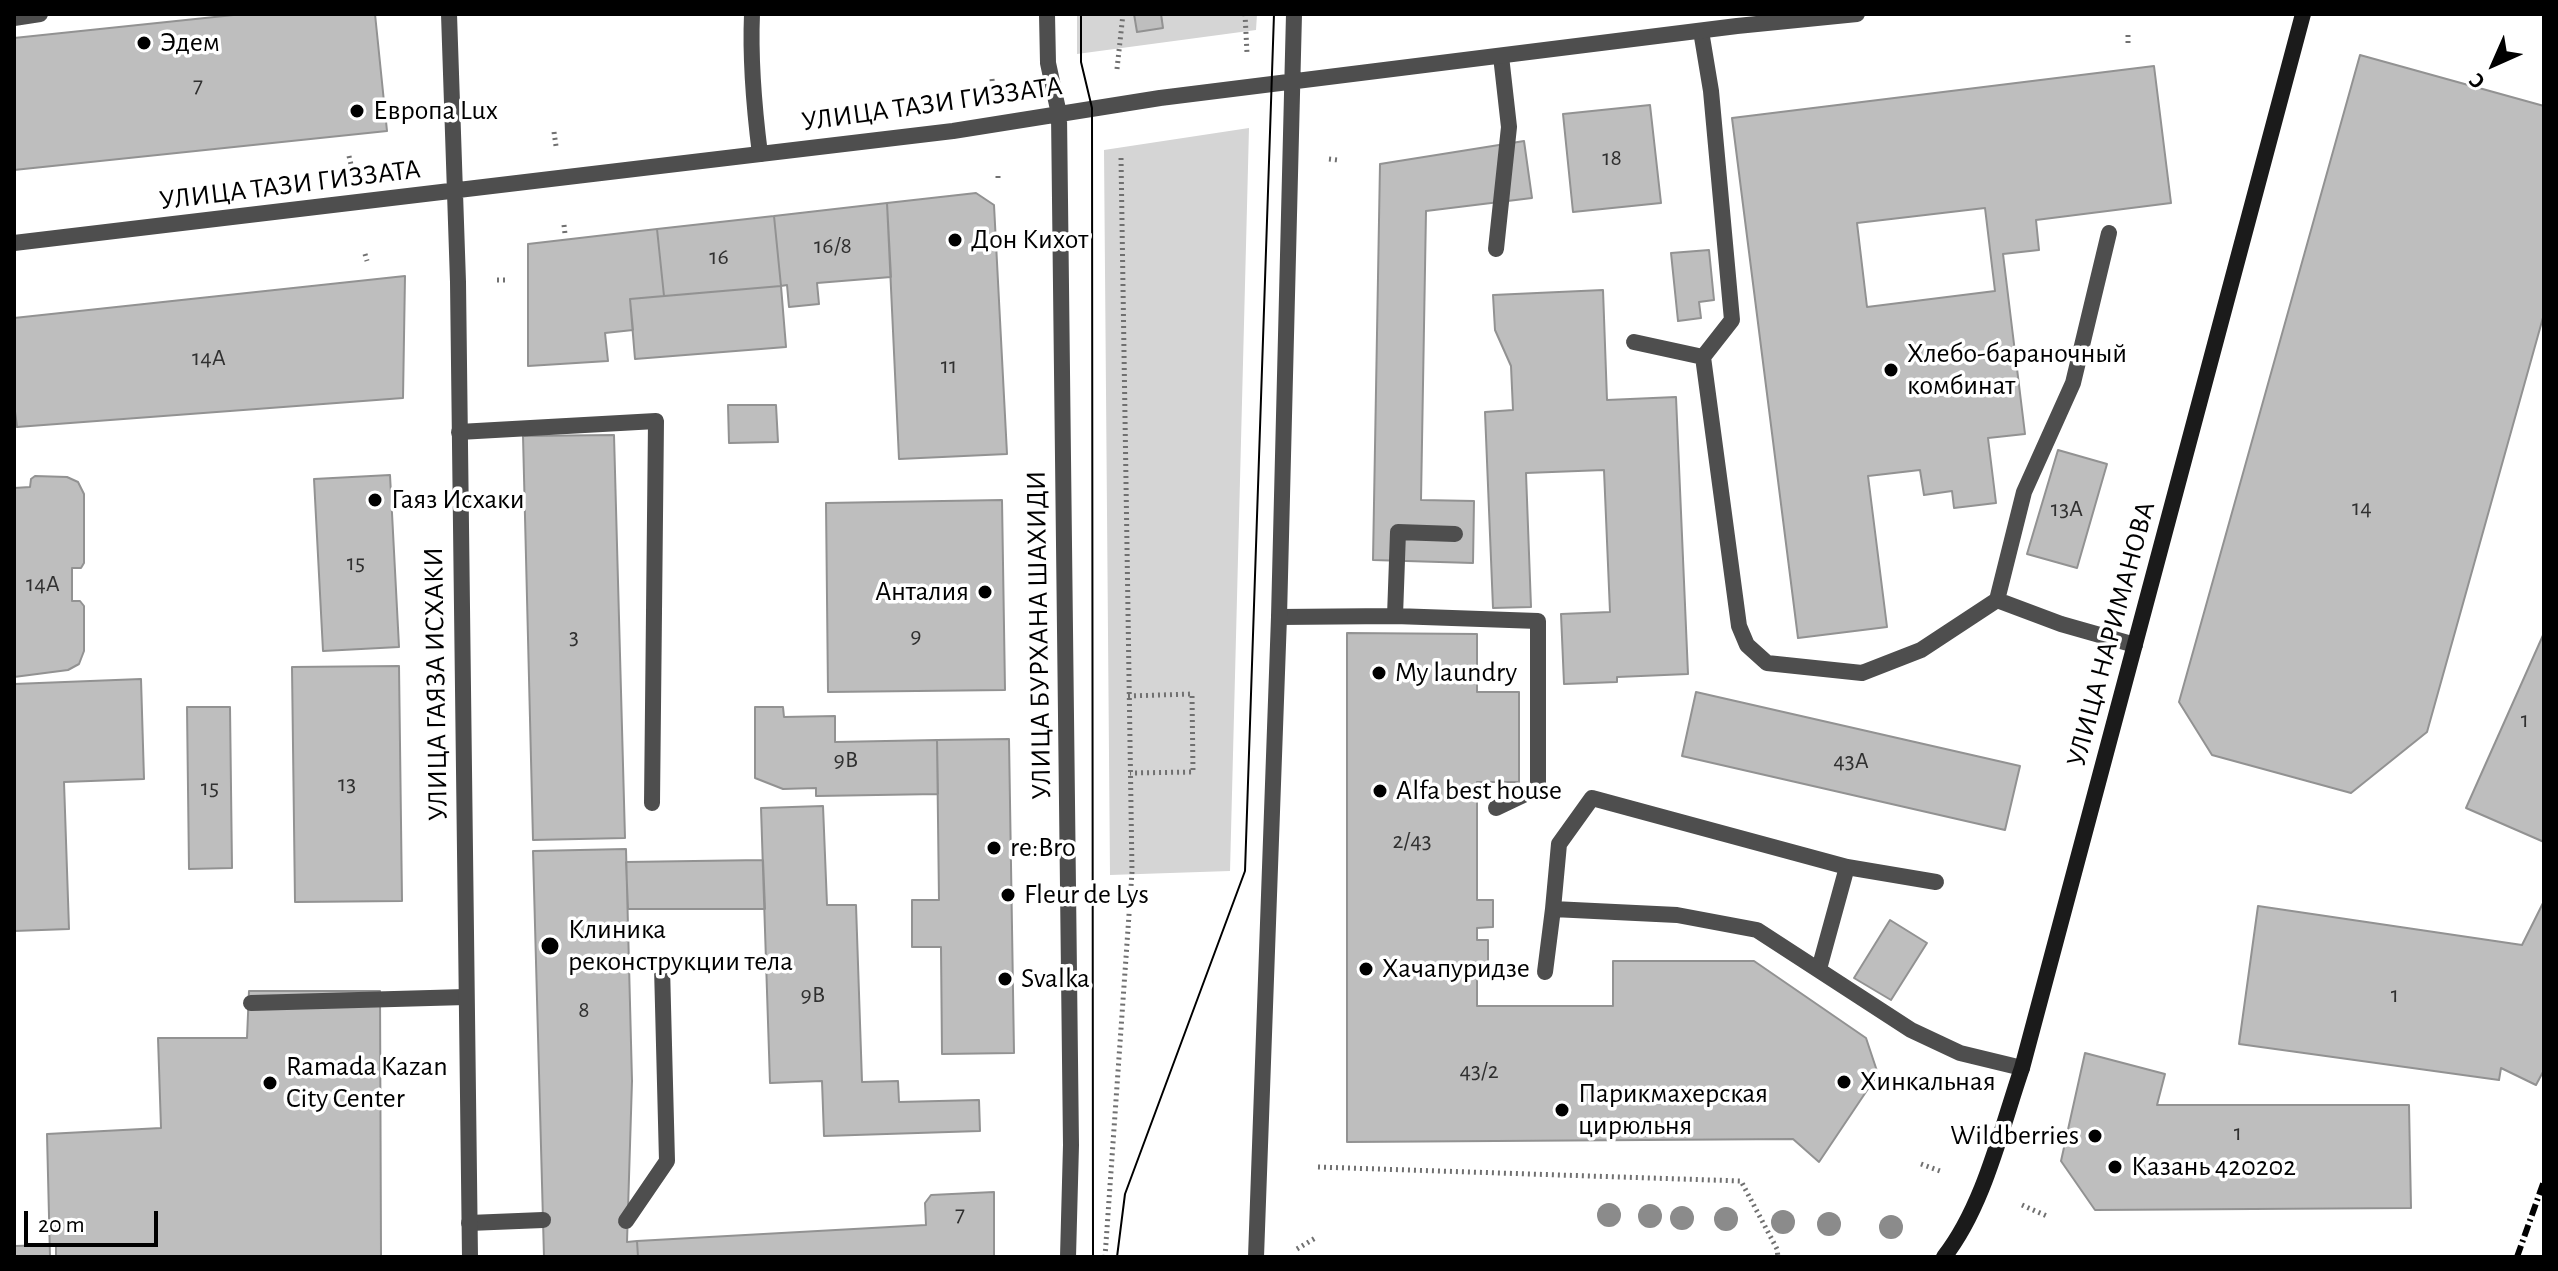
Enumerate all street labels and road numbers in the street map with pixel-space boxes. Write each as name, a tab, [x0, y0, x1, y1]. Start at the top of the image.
street label: УЛИЦА ТАЗИ ГИЗЗАТА	[800, 69, 1064, 139]
street label: УЛИЦА ТАЗИ ГИЗЗАТА	[158, 152, 422, 218]
street label: УЛИЦА БУРХАНА ШАХИДИ	[1019, 470, 1059, 800]
street label: УЛИЦА НАРИМАНОВА	[2059, 498, 2163, 770]
street label: УЛИЦА ГАЯЗА ИСХАКИ	[417, 547, 455, 821]

